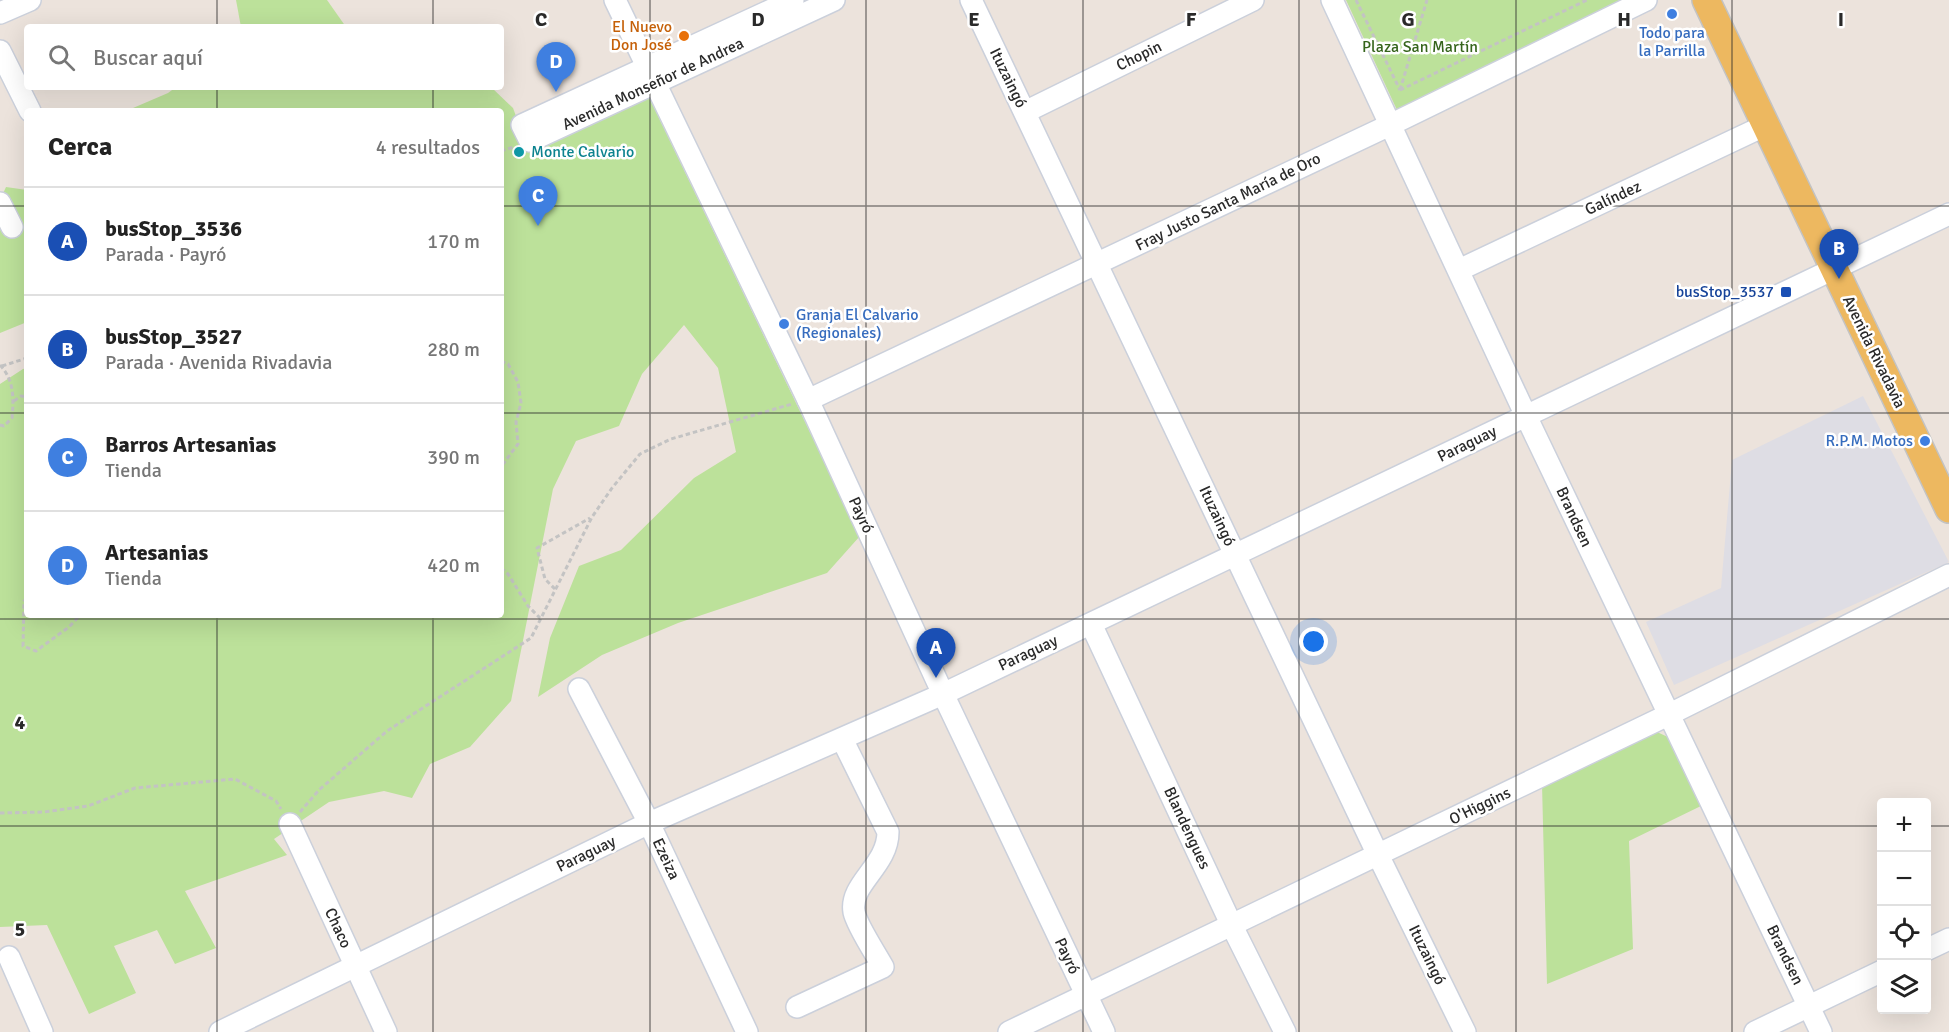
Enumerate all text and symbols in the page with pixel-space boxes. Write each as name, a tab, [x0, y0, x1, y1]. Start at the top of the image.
text: C	[535, 7, 547, 32]
text: D	[751, 7, 765, 32]
text: E	[968, 7, 980, 32]
text: F	[1186, 7, 1197, 32]
text: G	[1401, 7, 1415, 32]
text: H	[1617, 7, 1631, 32]
marker: Todo para la Parrilla	[1665, 7, 1679, 21]
text: I	[1838, 7, 1844, 32]
place label: El Nuevo Don José	[611, 17, 672, 55]
place label: Todo para la Parrilla	[1639, 23, 1705, 61]
search box	[24, 24, 504, 90]
marker: El Nuevo Don José	[677, 29, 691, 43]
street label: Avenida Monseñor de Andrea	[559, 33, 747, 135]
street label: Chopin	[1113, 36, 1165, 76]
park label: Plaza San Martín	[1362, 37, 1478, 57]
icon: search	[45, 41, 78, 74]
pin: D	[536, 42, 576, 92]
text: Buscar aquí	[93, 44, 203, 71]
street label: Ituzaingó	[985, 45, 1031, 111]
text: Cerca	[48, 131, 112, 163]
text: 4 resultados	[376, 135, 480, 160]
place label: Monte Calvario	[531, 142, 634, 162]
marker: Monte Calvario	[512, 145, 526, 159]
street label: Fray Justo Santa María de Oro	[1132, 148, 1324, 256]
pin: C	[518, 176, 558, 226]
street label: Galíndez	[1582, 176, 1644, 220]
text: busStop_3536	[105, 215, 242, 242]
text: A	[61, 229, 74, 254]
text: 170 m	[427, 229, 480, 254]
pin: B	[1820, 230, 1858, 279]
text: Parada · Payró	[105, 242, 226, 267]
place label: busStop_3537	[1676, 282, 1774, 302]
marker: busStop_3537	[1779, 285, 1793, 299]
street label: Avenida Rivadavia	[1838, 292, 1910, 412]
place label: Granja El Calvario (Regionales)	[796, 305, 919, 343]
marker: Granja El Calvario (Regionales)	[777, 317, 791, 331]
text: busStop_3527	[105, 323, 242, 350]
text: B	[61, 337, 74, 362]
text: 280 m	[427, 337, 480, 362]
text: Parada · Avenida Rivadavia	[105, 350, 332, 375]
street label: Paraguay	[1434, 421, 1500, 467]
text: Barros Artesanias	[105, 431, 276, 458]
place label: R.P.M. Motos	[1826, 431, 1913, 451]
marker: R.P.M. Motos	[1918, 434, 1932, 448]
text: C	[61, 445, 74, 470]
text: 390 m	[427, 445, 480, 470]
text: Tienda	[105, 458, 162, 483]
street label: Ituzaingó	[1194, 483, 1240, 549]
street label: Brandsen	[1551, 484, 1597, 550]
street label: Payró	[844, 494, 878, 536]
text: Artesanias	[105, 539, 208, 566]
text: D	[61, 553, 74, 578]
text: 420 m	[427, 553, 480, 578]
text: Tienda	[105, 566, 162, 591]
your location	[1299, 627, 1328, 656]
pin: A	[916, 628, 956, 678]
street label: Paraguay	[995, 630, 1061, 675]
text: 4	[15, 710, 26, 735]
street label: O'Higgins	[1446, 783, 1514, 829]
street label: Blandengues	[1159, 784, 1215, 872]
map controls	[1877, 798, 1931, 1014]
button: +	[1877, 798, 1931, 852]
street label: Paraguay	[553, 831, 619, 877]
street label: Ezeiza	[648, 835, 684, 883]
button: −	[1877, 852, 1931, 906]
street label: Chaco	[320, 905, 356, 951]
button: locate	[1877, 906, 1931, 960]
text: 5	[15, 917, 25, 942]
street label: Ituzaingó	[1404, 922, 1450, 988]
street label: Brandsen	[1762, 922, 1808, 988]
street label: Payró	[1050, 935, 1084, 977]
button: layers	[1877, 960, 1931, 1014]

